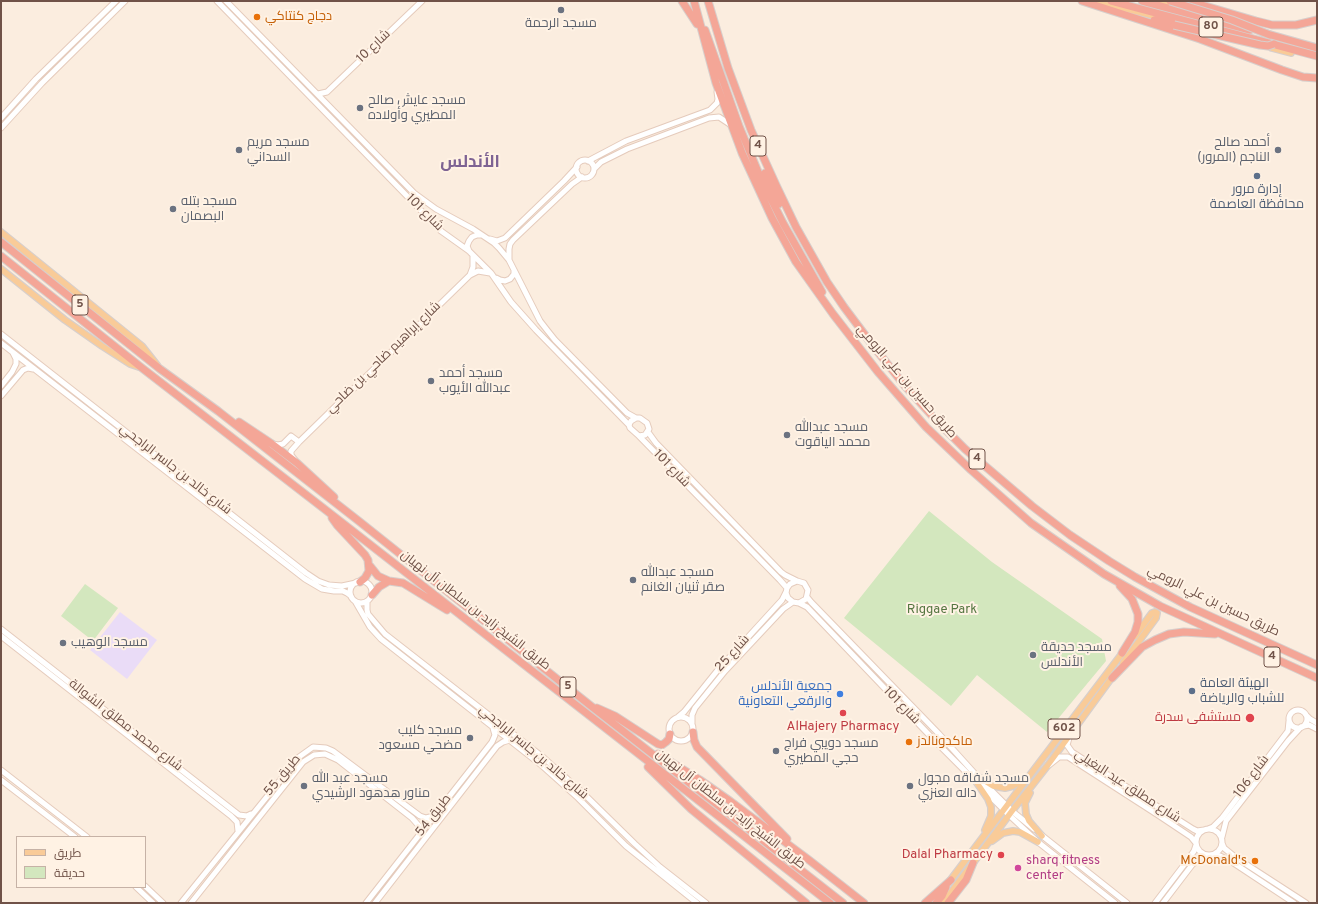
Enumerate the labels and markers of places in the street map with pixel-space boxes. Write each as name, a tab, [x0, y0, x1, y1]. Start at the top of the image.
marker: مسجد الرحمة	[556, 5, 566, 15]
place label: دجاج كنتاكي	[265, 9, 332, 25]
marker: دجاج كنتاكي	[252, 12, 262, 22]
place label: مسجد الرحمة	[525, 16, 597, 32]
place label: مسجد عايش صالح المطيري وأولاده	[368, 93, 466, 124]
marker: مسجد عايش صالح المطيري وأولاده	[355, 103, 365, 113]
place label: مسجد مريم السداني	[247, 135, 310, 166]
place label: أحمد صالح الناجم (المرور)	[1197, 135, 1270, 166]
marker: مسجد مريم السداني	[234, 145, 244, 155]
marker: أحمد صالح الناجم (المرور)	[1273, 145, 1283, 155]
marker: إدارة مرور محافظة العاصمة	[1252, 171, 1262, 181]
place label: إدارة مرور محافظة العاصمة	[1210, 182, 1304, 213]
place label: مسجد بتله البصمان	[181, 194, 237, 225]
marker: مسجد بتله البصمان	[168, 204, 178, 214]
place label: مسجد أحمد عبدالله الأيوب	[439, 366, 511, 397]
marker: مسجد أحمد عبدالله الأيوب	[426, 376, 436, 386]
place label: مسجد عبدالله محمد الياقوت	[795, 420, 870, 451]
marker: مسجد عبدالله محمد الياقوت	[782, 430, 792, 440]
place label: مسجد عبدالله صقر ثنيان الغانم	[641, 565, 725, 596]
marker: مسجد عبدالله صقر ثنيان الغانم	[628, 575, 638, 585]
place label: مسجد الوهيب	[71, 635, 148, 651]
marker: مسجد الوهيب	[58, 638, 68, 648]
place label: مسجد حديقة الأندلس	[1041, 640, 1112, 671]
marker: مسجد حديقة الأندلس	[1028, 650, 1038, 660]
place label: الهيئة العامة للشباب والرياضة	[1200, 676, 1284, 707]
place label: جمعية الأندلس والرقعي التعاونية	[738, 679, 832, 710]
marker: الهيئة العامة للشباب والرياضة	[1187, 686, 1197, 696]
marker: جمعية الأندلس والرقعي التعاونية	[835, 689, 845, 699]
marker: AlHajery Pharmacy	[838, 708, 848, 718]
place label: مستشفى سدرة	[1155, 710, 1241, 726]
marker: مستشفى سدرة	[1244, 712, 1256, 724]
place label: AlHajery Pharmacy	[787, 719, 899, 735]
place label: مسجد كليب مضحي مسعود	[379, 723, 462, 754]
marker: مسجد كليب مضحي مسعود	[465, 733, 475, 743]
place label: ماكدونالدز	[917, 734, 973, 750]
place label: مسجد دويبي فراج حجي المطيري	[784, 736, 879, 767]
marker: ماكدونالدز	[904, 737, 914, 747]
marker: مسجد دويبي فراج حجي المطيري	[771, 746, 781, 756]
place label: مسجد عبد الله مناور هدهود الرشيدي	[312, 771, 430, 802]
place label: مسجد شفاقه مجول داله العنزي	[918, 771, 1029, 802]
marker: مسجد عبد الله مناور هدهود الرشيدي	[299, 781, 309, 791]
marker: مسجد شفاقه مجول داله العنزي	[905, 781, 915, 791]
place label: Dalal Pharmacy	[902, 847, 993, 863]
marker: Dalal Pharmacy	[996, 850, 1006, 860]
place label: sharq fitness center	[1026, 853, 1100, 884]
place label: McDonald's	[1180, 853, 1247, 869]
marker: McDonald's	[1250, 856, 1260, 866]
marker: sharq fitness center	[1013, 863, 1023, 873]

